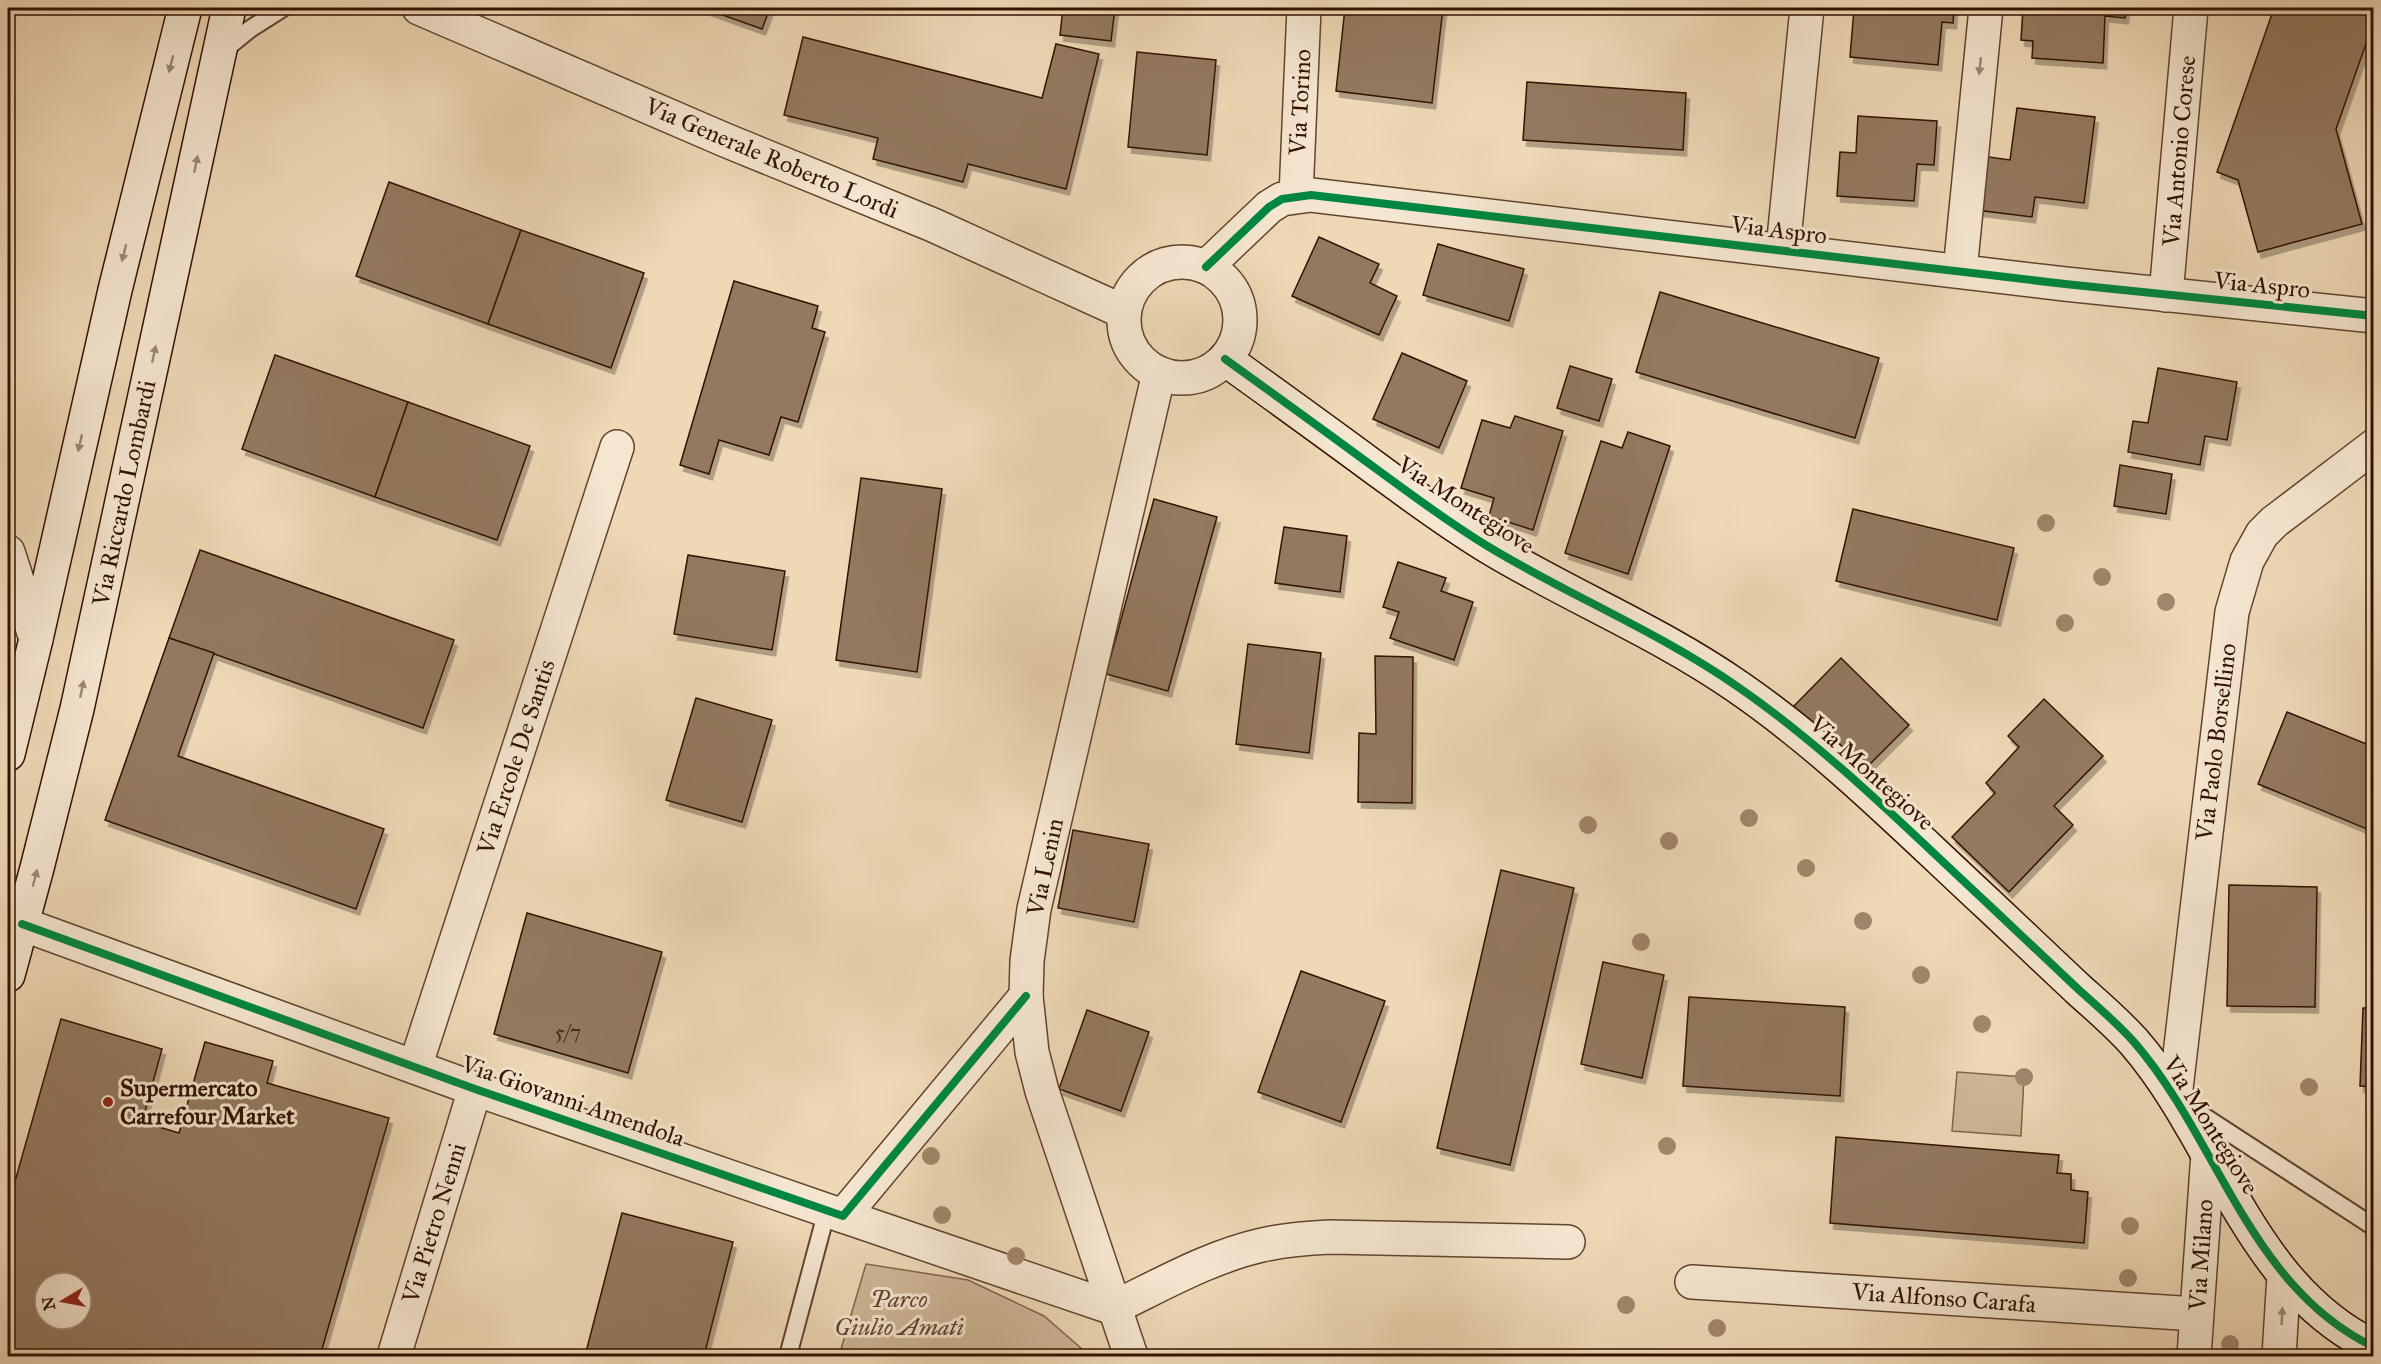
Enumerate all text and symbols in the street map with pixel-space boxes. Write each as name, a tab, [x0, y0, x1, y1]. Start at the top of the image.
street label: Via Torino	[1282, 48, 1318, 157]
street label: Via Antonio Corese	[2156, 54, 2202, 249]
one-way arrow	[166, 55, 176, 73]
one-way arrow	[1975, 56, 1985, 75]
street label: Via Generale Roberto Lordi	[640, 91, 904, 225]
one-way arrow	[192, 154, 201, 173]
street label: Via Aspro	[1728, 209, 1829, 251]
one-way arrow	[118, 244, 128, 263]
street label: Via Aspro	[2211, 265, 2312, 305]
one-way arrow	[150, 345, 160, 364]
street label: Via Riccardo Lombardi	[85, 377, 163, 610]
one-way arrow	[75, 434, 85, 453]
street label: Via Montegiove	[1391, 449, 1540, 561]
street label: Via Paolo Borsellino	[2189, 642, 2243, 843]
street label: Via Ercole De Santis	[470, 656, 562, 859]
one-way arrow	[78, 679, 87, 698]
street label: Via Montegiove	[1803, 708, 1941, 837]
street label: Via Lenin	[1020, 816, 1070, 919]
one-way arrow	[30, 869, 40, 887]
house number: 5/7	[555, 1019, 581, 1045]
street label: Via Giovanni Amendola	[457, 1048, 689, 1154]
street label: Via Montegiove	[2156, 1049, 2265, 1200]
place label: Supermercato Carrefour Market	[120, 1073, 295, 1131]
marker: Supermercato Carrefour Market	[101, 1095, 115, 1109]
street label: Via Pietro Nenni	[395, 1139, 473, 1308]
street label: Via Milano	[2182, 1198, 2220, 1313]
north arrow	[33, 1271, 93, 1331]
street label: Via Alfonso Carafa	[1850, 1277, 2038, 1319]
park label: Parco Giulio Amati	[834, 1284, 964, 1342]
text: N	[38, 1295, 59, 1312]
one-way arrow	[2277, 1306, 2286, 1325]

